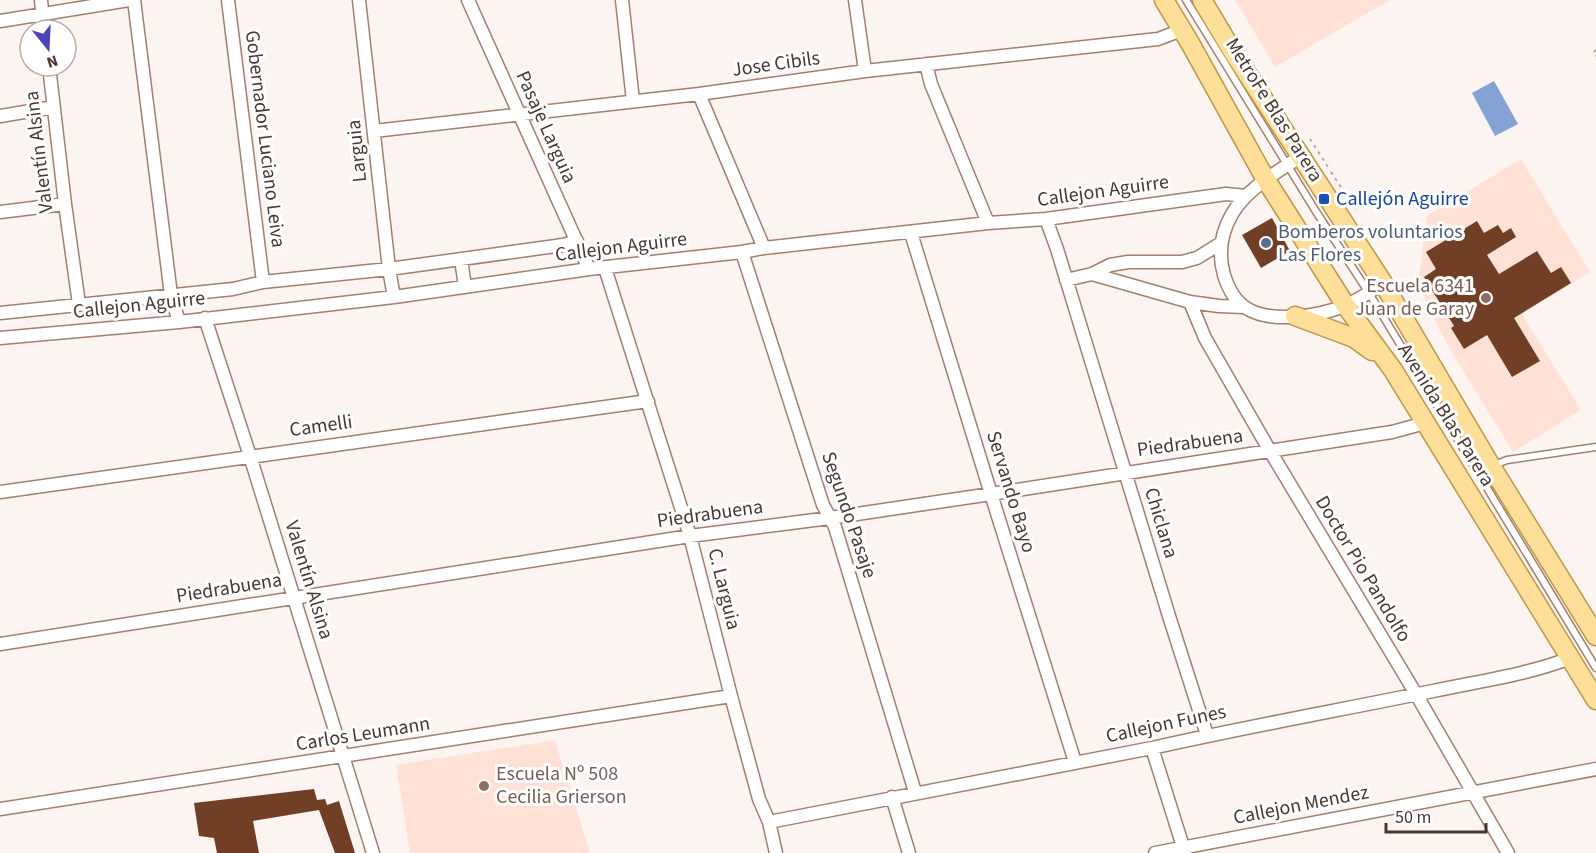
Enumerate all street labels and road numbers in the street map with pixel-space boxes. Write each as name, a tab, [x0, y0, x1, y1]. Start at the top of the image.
street label: Gobernador Luciano Leiva	[238, 29, 292, 249]
street label: MetroFe Blas Parera	[1218, 33, 1330, 187]
street label: Jose Cibils	[730, 44, 822, 84]
street label: Pasaje Larguia	[509, 66, 583, 188]
street label: Valentín Alsina	[18, 89, 60, 215]
street label: Larguia	[340, 118, 374, 184]
street label: Callejon Aguirre	[1035, 168, 1171, 214]
street label: Callejon Aguirre	[553, 225, 689, 269]
street label: Callejon Aguirre	[72, 284, 207, 326]
street label: Avenida Blas Parera	[1391, 338, 1501, 492]
street label: Camelli	[288, 408, 354, 444]
street label: Piedrabuena	[1135, 422, 1245, 464]
street label: Servando Bayo	[979, 428, 1043, 556]
street label: Segundo Pasaje	[814, 448, 884, 582]
street label: Chiclana	[1137, 484, 1185, 562]
street label: Doctor Pio Pandolfo	[1308, 490, 1418, 648]
street label: Piedrabuena	[655, 493, 765, 535]
street label: Valentín Alsina	[278, 517, 340, 643]
street label: C. Larguia	[700, 545, 748, 633]
street label: Piedrabuena	[174, 566, 284, 610]
street label: Callejon Funes	[1103, 698, 1229, 750]
street label: Carlos Leumann	[294, 710, 432, 758]
street label: Callejon Mendez	[1231, 778, 1371, 832]

